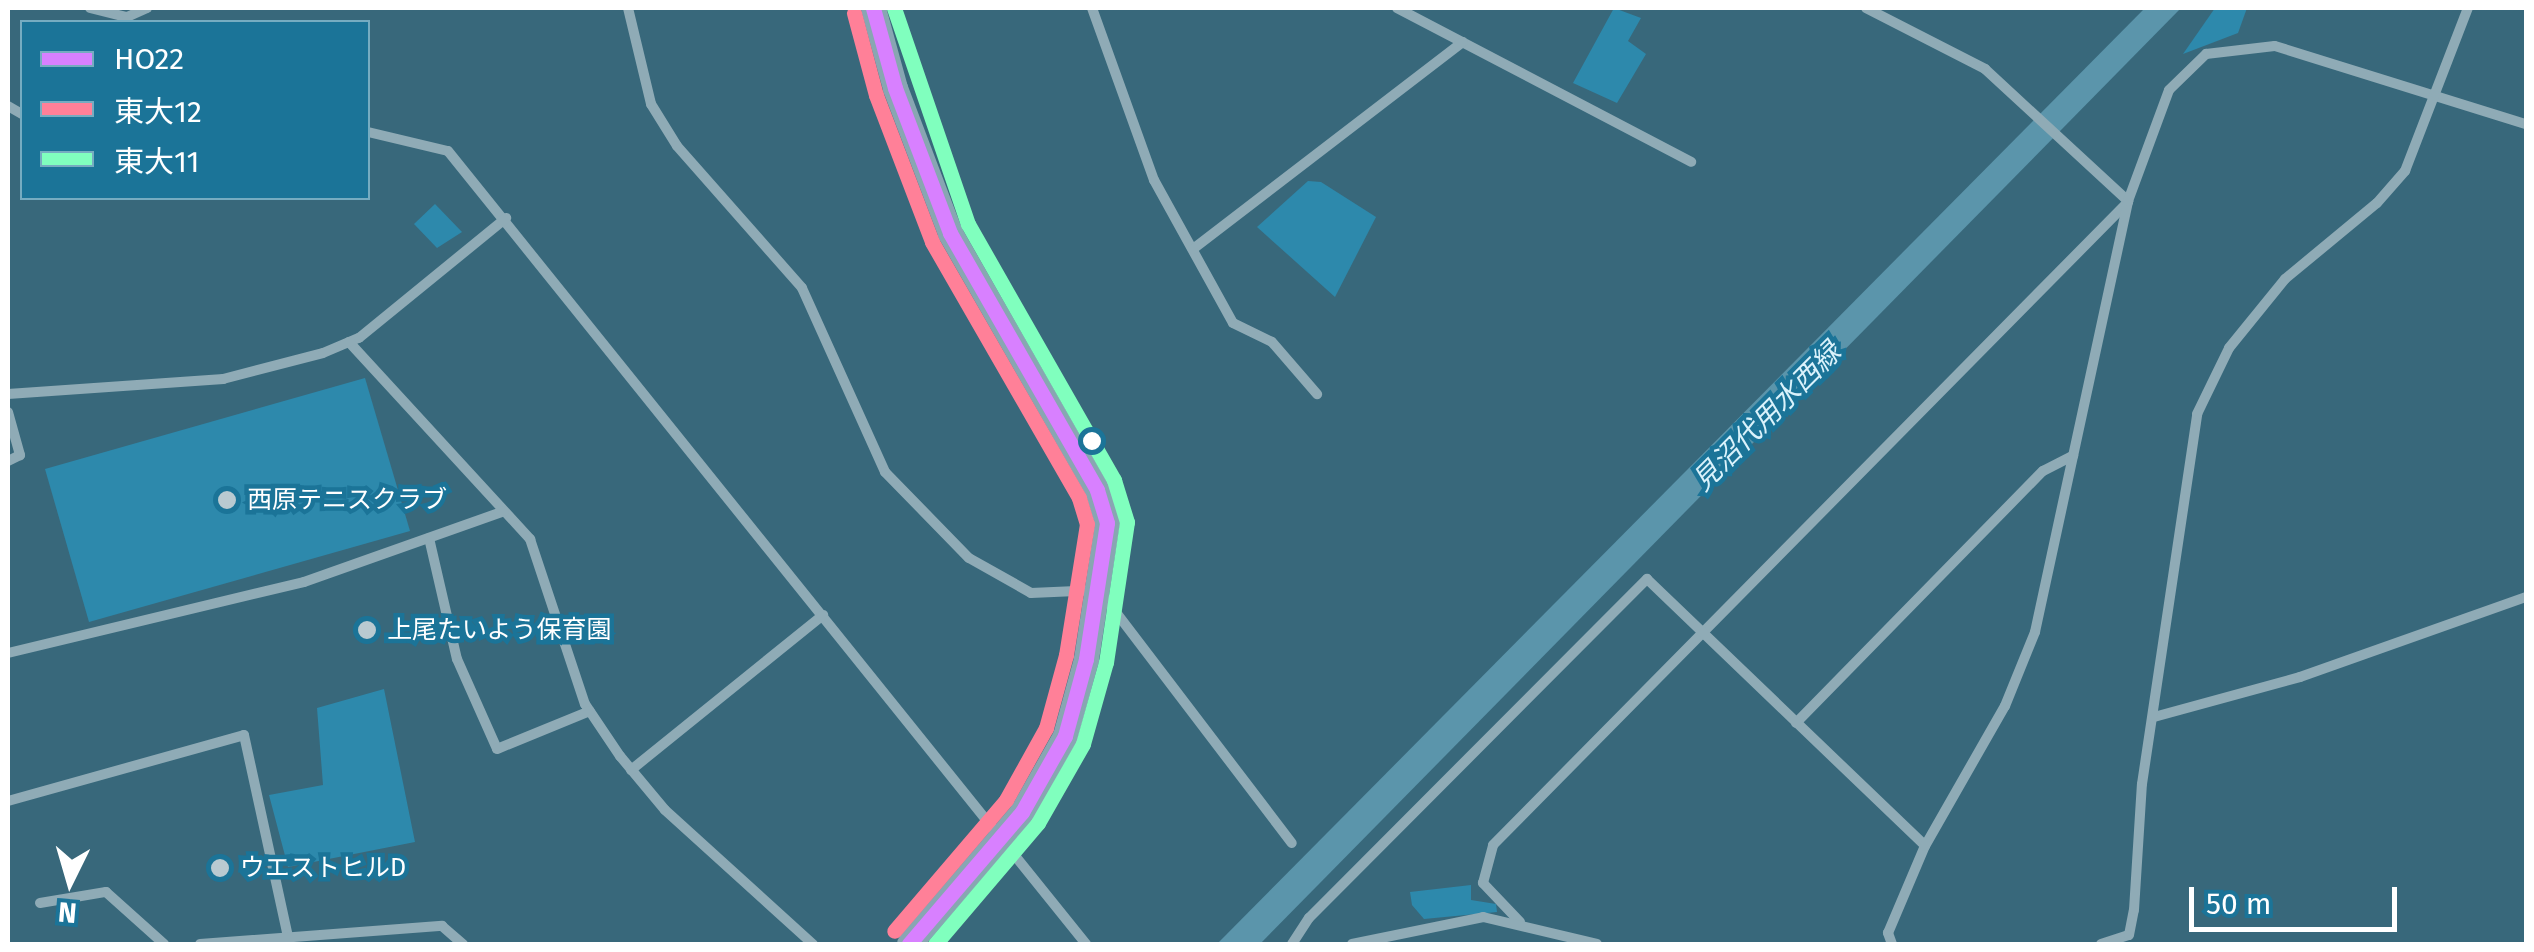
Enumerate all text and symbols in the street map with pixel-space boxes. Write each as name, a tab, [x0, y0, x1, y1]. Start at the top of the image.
legend	[20, 20, 370, 200]
text: HO22	[114, 41, 184, 77]
text: 東大12	[114, 94, 202, 130]
text: 東大11	[114, 144, 200, 180]
water label: 見沼代用水西緑	[1686, 336, 1848, 498]
unlabelled marker	[1082, 431, 1102, 451]
place label: 西原テニスクラブ	[247, 485, 447, 515]
marker: 西原テニスクラブ	[216, 489, 238, 511]
place label: 上尾たいよう保育園	[387, 615, 612, 645]
marker: 上尾たいよう保育園	[356, 619, 378, 641]
north arrow	[20, 832, 120, 932]
place label: ウエストヒルD	[240, 853, 406, 883]
marker: ウエストヒルD	[209, 857, 231, 879]
scale bar	[2194, 867, 2402, 929]
text: 50 m	[2206, 886, 2271, 922]
text: N	[57, 895, 78, 930]

